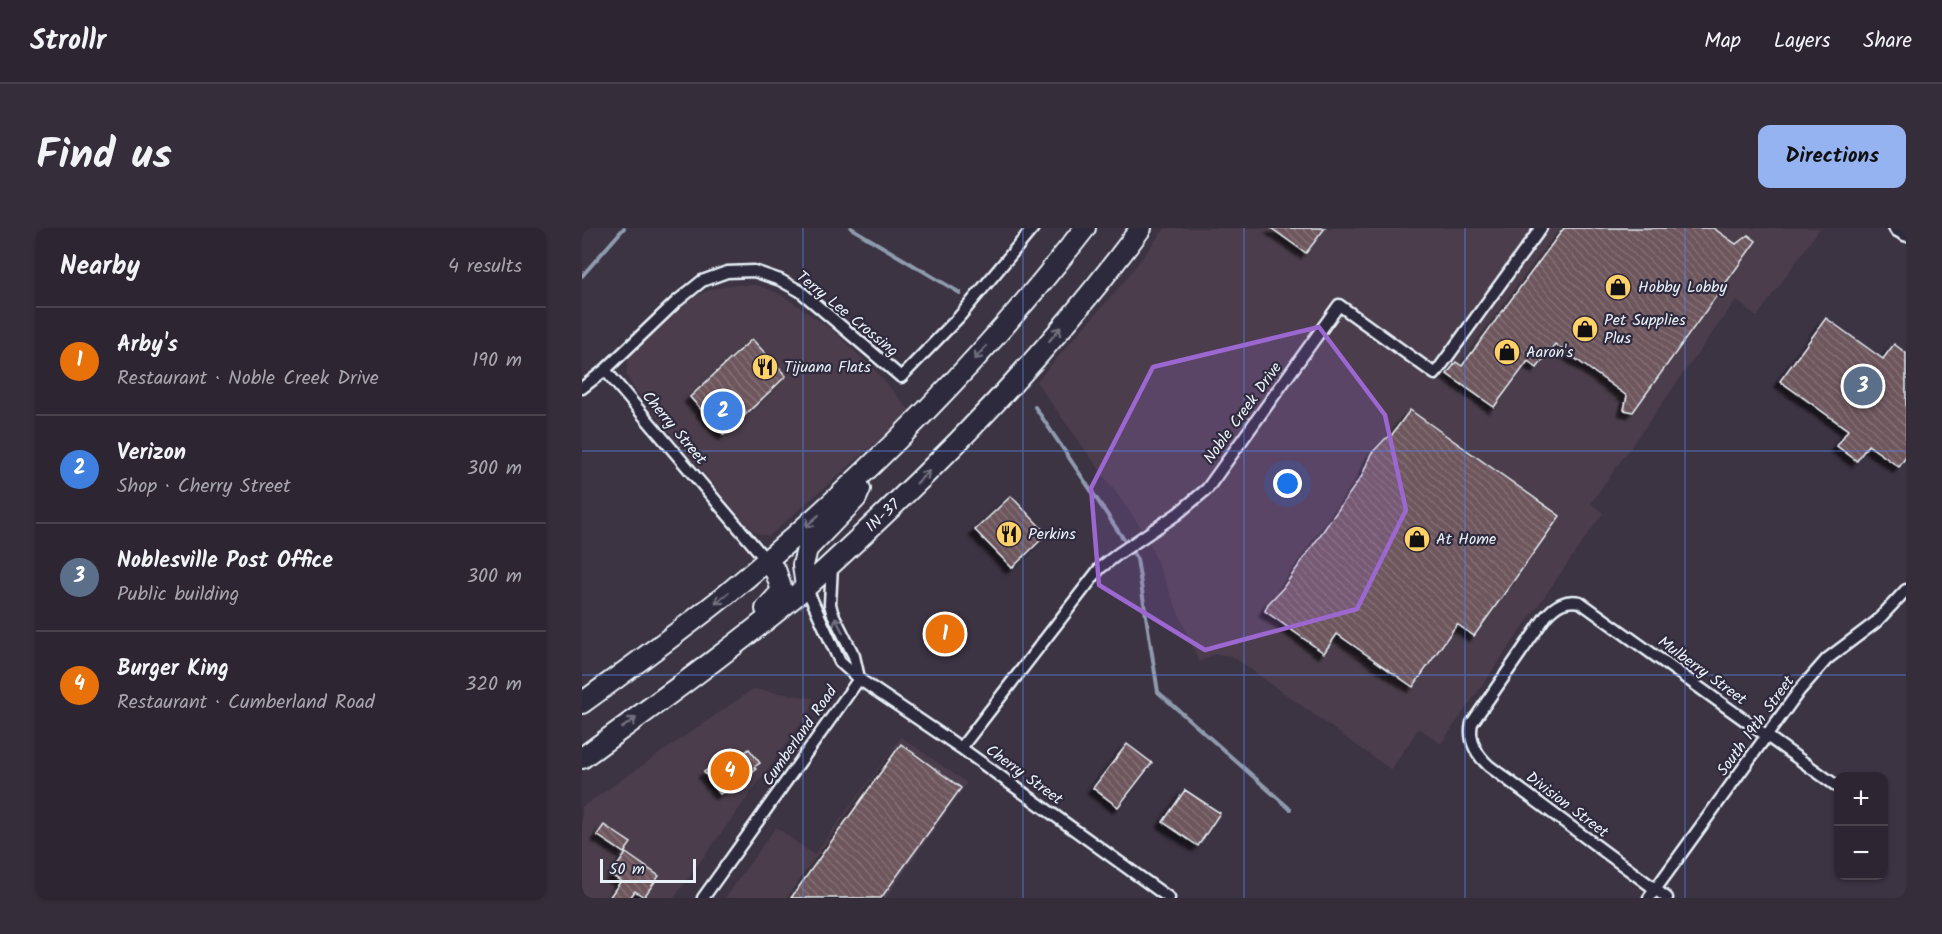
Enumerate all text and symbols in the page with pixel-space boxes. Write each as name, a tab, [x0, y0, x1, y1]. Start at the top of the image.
text: Strollr	[30, 19, 106, 64]
text: Map	[1704, 25, 1741, 58]
text: Layers	[1774, 25, 1830, 58]
text: Share	[1863, 25, 1912, 58]
text: Find us	[36, 123, 172, 190]
button: Directions	[1758, 125, 1906, 188]
text: Nearby	[60, 246, 140, 288]
text: 4 results	[448, 251, 522, 283]
street label: Terry Lee Crossing	[790, 265, 904, 363]
shop icon: Hobby Lobby	[1603, 272, 1633, 302]
place label: Hobby Lobby	[1638, 275, 1727, 300]
place label: Pet Supplies Plus	[1604, 308, 1686, 351]
shop icon: Pet Supplies Plus	[1570, 314, 1600, 344]
one-way arrow	[1049, 326, 1062, 342]
text: Arby's	[117, 328, 178, 363]
shop icon: Aaron's	[1492, 337, 1522, 367]
place label: Aaron's	[1526, 340, 1574, 365]
text: 1	[76, 345, 83, 377]
text: 190 m	[472, 345, 522, 377]
one-way arrow	[973, 345, 987, 360]
restaurant icon: Tijuana Flats	[750, 352, 780, 382]
place label: Tijuana Flats	[784, 355, 871, 380]
street label: Noble Creek Drive	[1197, 357, 1289, 469]
text: Restaurant · Noble Creek Drive	[117, 363, 379, 395]
pin: 3	[1844, 364, 1882, 408]
street label: Cherry Street	[635, 385, 713, 471]
pin: 2	[704, 388, 742, 434]
text: Verizon	[117, 436, 186, 471]
text: 2	[74, 453, 85, 485]
text: 300 m	[467, 453, 522, 485]
one-way arrow	[916, 469, 930, 484]
your location	[1273, 469, 1302, 498]
text: Shop · Cherry Street	[117, 471, 291, 503]
street label: IN-37	[860, 493, 906, 539]
one-way arrow	[804, 514, 820, 527]
restaurant icon: Perkins	[994, 519, 1024, 549]
place label: Perkins	[1028, 522, 1076, 547]
shop icon: At Home	[1402, 524, 1432, 554]
place label: At Home	[1436, 527, 1496, 552]
text: Noblesville Post Office	[117, 544, 333, 579]
text: 3	[74, 561, 85, 593]
text: 300 m	[467, 561, 522, 593]
text: Public building	[117, 579, 239, 611]
one-way arrow	[714, 591, 730, 604]
pin: 1	[926, 612, 964, 656]
one-way arrow	[832, 616, 844, 634]
street label: Mulberry Street	[1652, 630, 1752, 712]
text: Burger King	[117, 652, 229, 687]
text: 4	[74, 669, 85, 701]
text: 320 m	[465, 669, 522, 701]
street label: South 19th Street	[1711, 670, 1802, 782]
street label: Cumberland Road	[756, 680, 844, 791]
text: Restaurant · Cumberland Road	[117, 687, 375, 719]
one-way arrow	[621, 717, 637, 729]
street label: Cherry Street	[980, 738, 1069, 812]
pin: 4	[710, 748, 750, 794]
street label: Division Street	[1520, 765, 1614, 845]
map controls	[1834, 772, 1888, 880]
button: +	[1834, 772, 1888, 826]
button: −	[1834, 826, 1888, 880]
scale bar	[600, 856, 696, 884]
text: 50 m	[609, 857, 645, 882]

